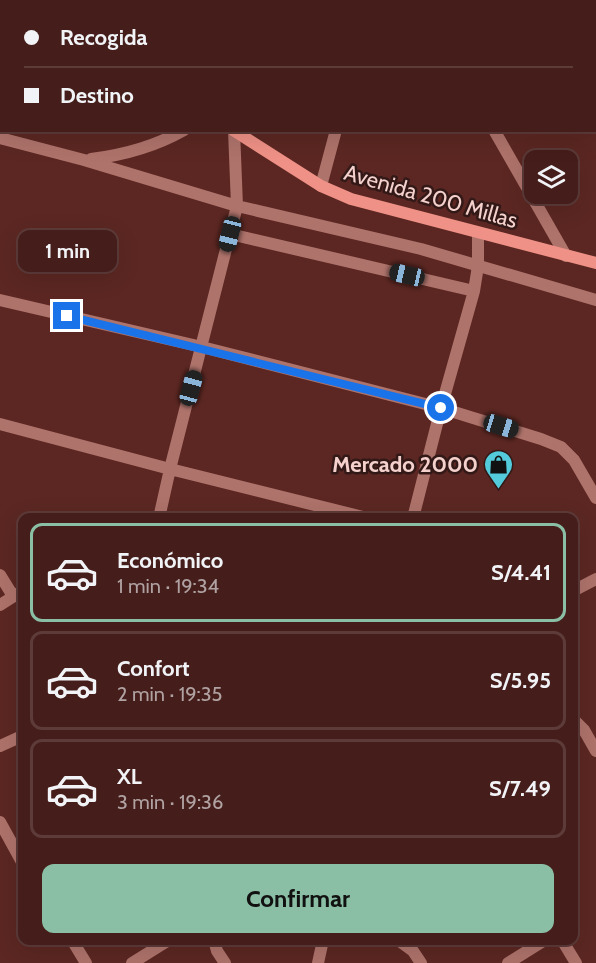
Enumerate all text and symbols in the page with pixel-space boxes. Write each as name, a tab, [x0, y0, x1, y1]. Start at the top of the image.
text: Recogida	[60, 24, 147, 51]
text: Destino	[60, 82, 134, 109]
map controls	[524, 150, 578, 204]
button: layers	[524, 150, 578, 204]
street label: Avenida 200 Millas	[341, 159, 521, 234]
car	[217, 214, 243, 254]
callout: 1 min	[17, 229, 116, 271]
text: 1 min	[45, 239, 90, 263]
car	[387, 262, 427, 288]
route end	[53, 302, 80, 329]
car	[178, 368, 204, 408]
route start	[427, 394, 454, 421]
car	[481, 412, 521, 440]
shop icon: Mercado 2000	[483, 448, 515, 490]
place label: Mercado 2000	[332, 451, 478, 478]
icon: car	[45, 546, 99, 600]
text: Económico	[117, 547, 223, 574]
text: S/4.41	[491, 559, 551, 586]
text: 1 min · 19:34	[117, 574, 219, 598]
icon: car	[45, 654, 99, 708]
text: Confort	[117, 655, 190, 682]
text: S/5.95	[490, 667, 551, 694]
text: 2 min · 19:35	[117, 682, 222, 706]
icon: car	[45, 762, 99, 816]
text: XL	[117, 763, 142, 790]
text: S/7.49	[489, 775, 551, 802]
text: 3 min · 19:36	[117, 790, 223, 814]
button: Confirmar	[42, 864, 554, 933]

